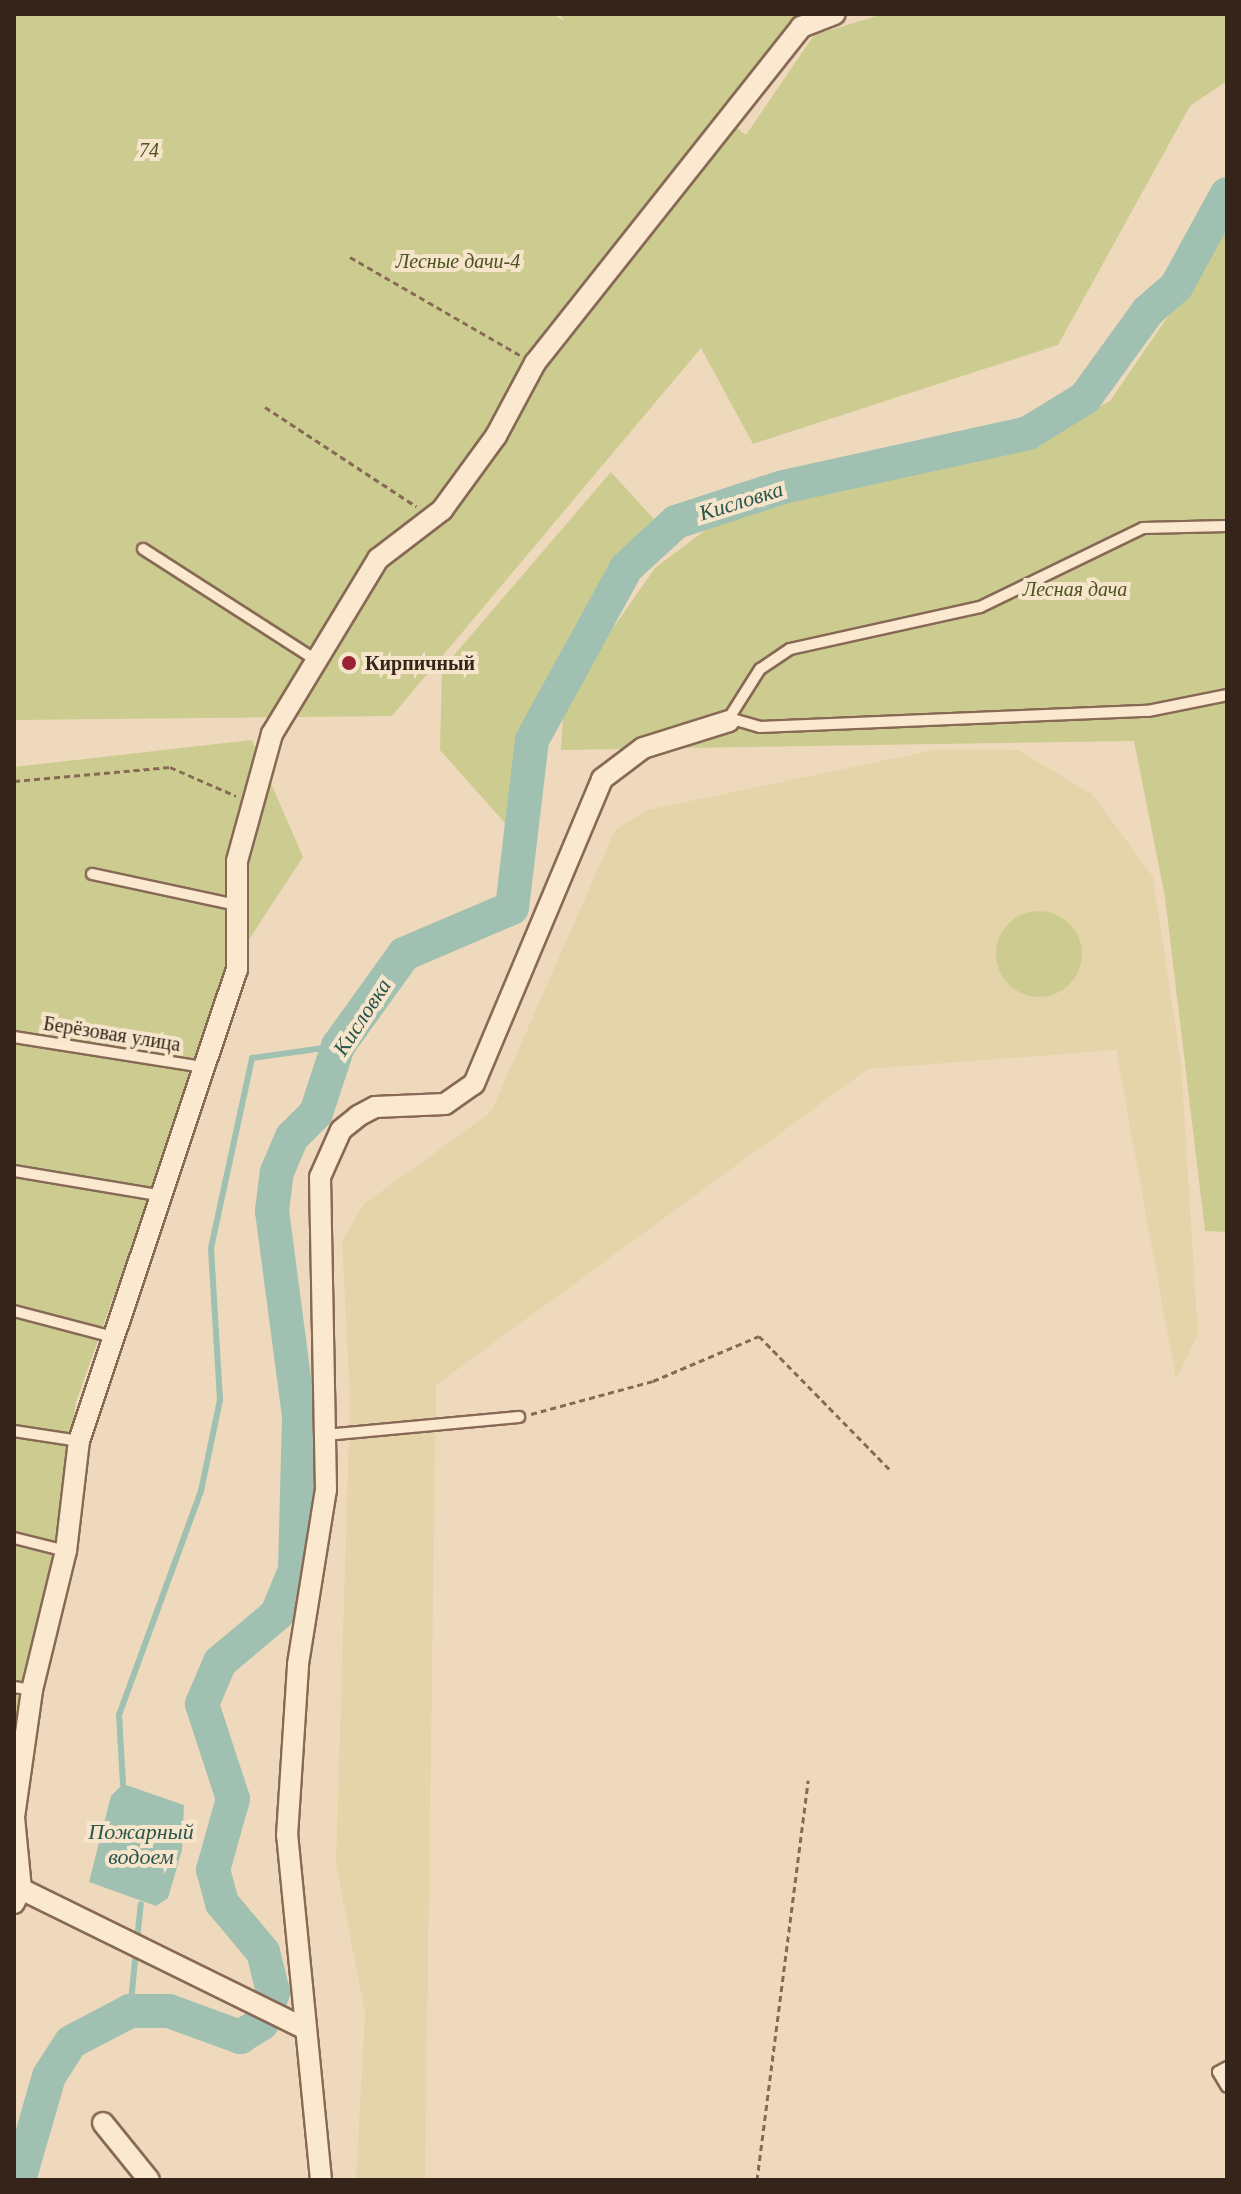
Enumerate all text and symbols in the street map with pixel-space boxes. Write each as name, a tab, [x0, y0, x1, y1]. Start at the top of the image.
park label: 74	[139, 138, 159, 162]
park label: Лесные дачи-4	[396, 249, 520, 273]
water label: Кисловка	[696, 476, 786, 526]
park label: Лесная дача	[1023, 577, 1127, 601]
place label: Кирпичный	[365, 651, 475, 675]
marker: Кирпичный	[340, 654, 358, 672]
water label: Кисловка	[327, 974, 397, 1060]
street label: Берёзовая улица	[42, 1011, 182, 1057]
water label: Пожарный водоем	[88, 1818, 194, 1870]

